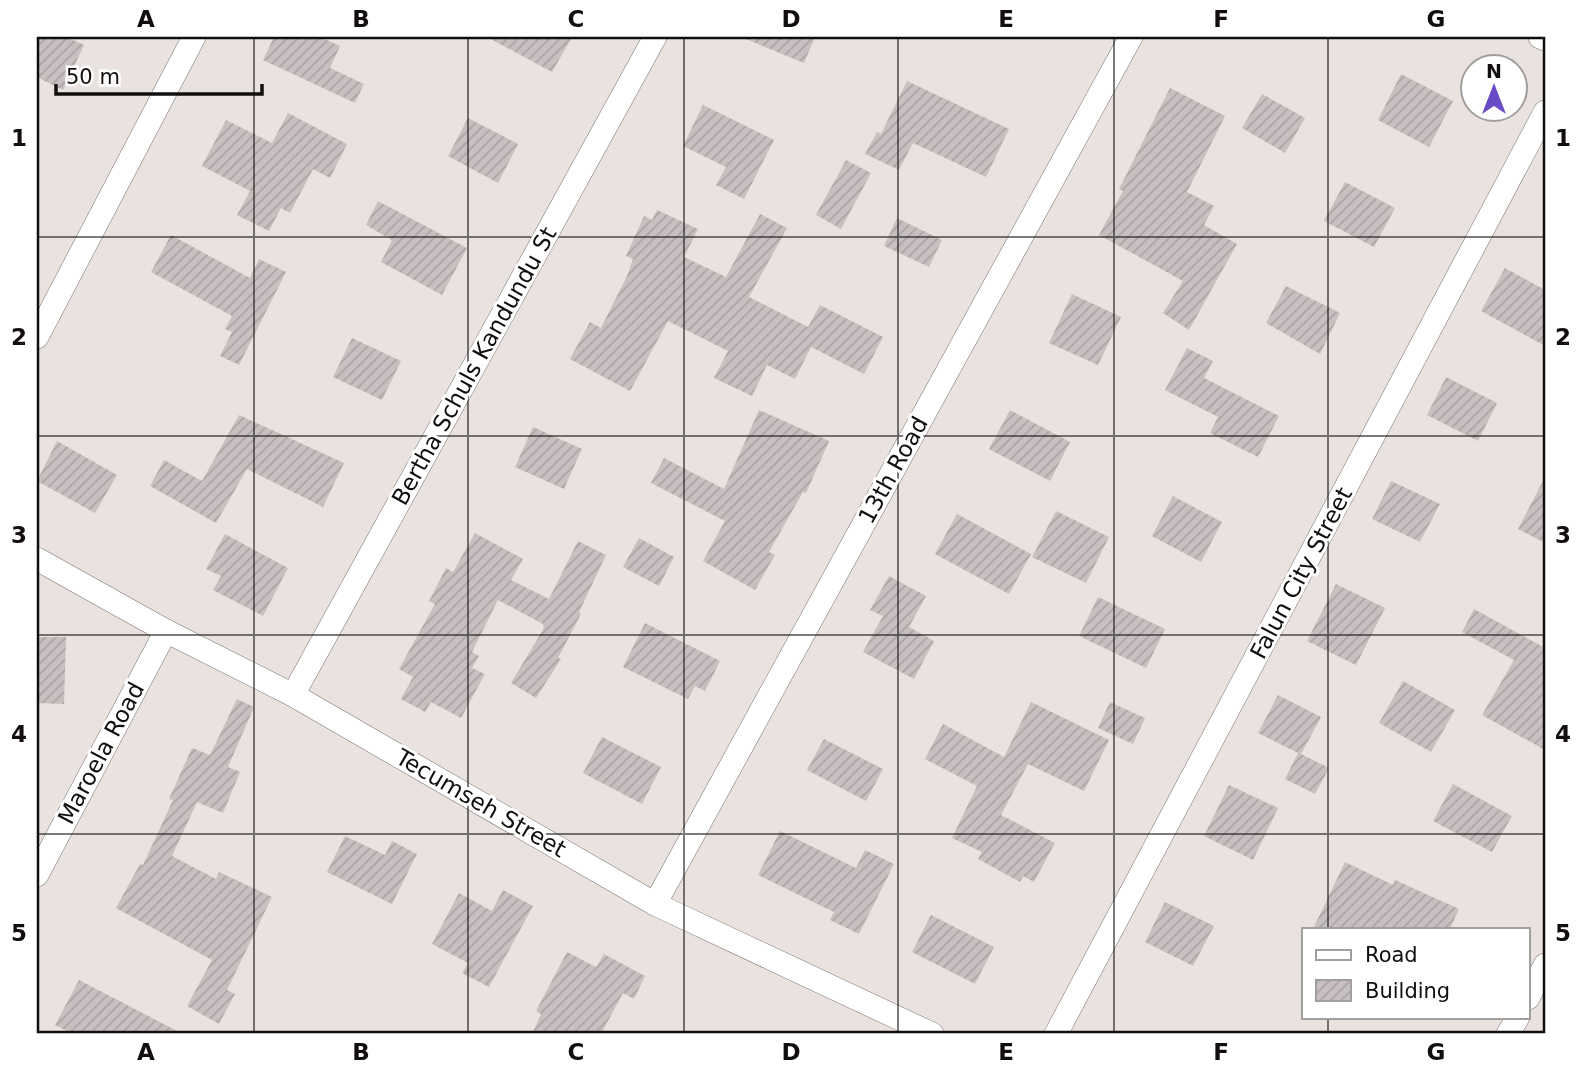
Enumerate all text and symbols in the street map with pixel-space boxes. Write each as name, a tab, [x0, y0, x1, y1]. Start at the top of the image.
text: A	[137, 6, 155, 32]
text: B	[352, 6, 370, 32]
text: C	[568, 6, 584, 32]
text: D	[781, 6, 801, 32]
text: E	[998, 6, 1014, 32]
text: F	[1213, 6, 1229, 32]
text: G	[1427, 6, 1445, 32]
scale bar	[56, 52, 262, 96]
north arrow	[1460, 52, 1530, 122]
text: N	[1486, 60, 1502, 82]
text: 50 m	[66, 65, 120, 89]
text: 1	[11, 125, 27, 151]
text: 1	[1555, 125, 1571, 151]
street label: Bertha Schuls Kandundu St	[387, 223, 561, 509]
text: 2	[11, 324, 27, 350]
text: 2	[1555, 324, 1571, 350]
street label: 13th Road	[853, 412, 933, 528]
street label: Falun City Street	[1245, 483, 1357, 663]
text: 3	[11, 522, 27, 548]
text: 3	[1555, 522, 1571, 548]
street label: Maroela Road	[53, 678, 149, 828]
text: 4	[11, 721, 27, 747]
text: 4	[1555, 721, 1571, 747]
street label: Tecumseh Street	[391, 743, 571, 862]
text: 5	[11, 920, 27, 946]
text: 5	[1555, 920, 1571, 946]
legend	[1302, 928, 1530, 1018]
text: Road	[1365, 943, 1418, 967]
text: Building	[1365, 979, 1450, 1003]
text: A	[137, 1039, 155, 1065]
text: B	[352, 1039, 370, 1065]
text: C	[568, 1039, 584, 1065]
text: D	[781, 1039, 801, 1065]
text: E	[998, 1039, 1014, 1065]
text: F	[1213, 1039, 1229, 1065]
text: G	[1427, 1039, 1445, 1065]

